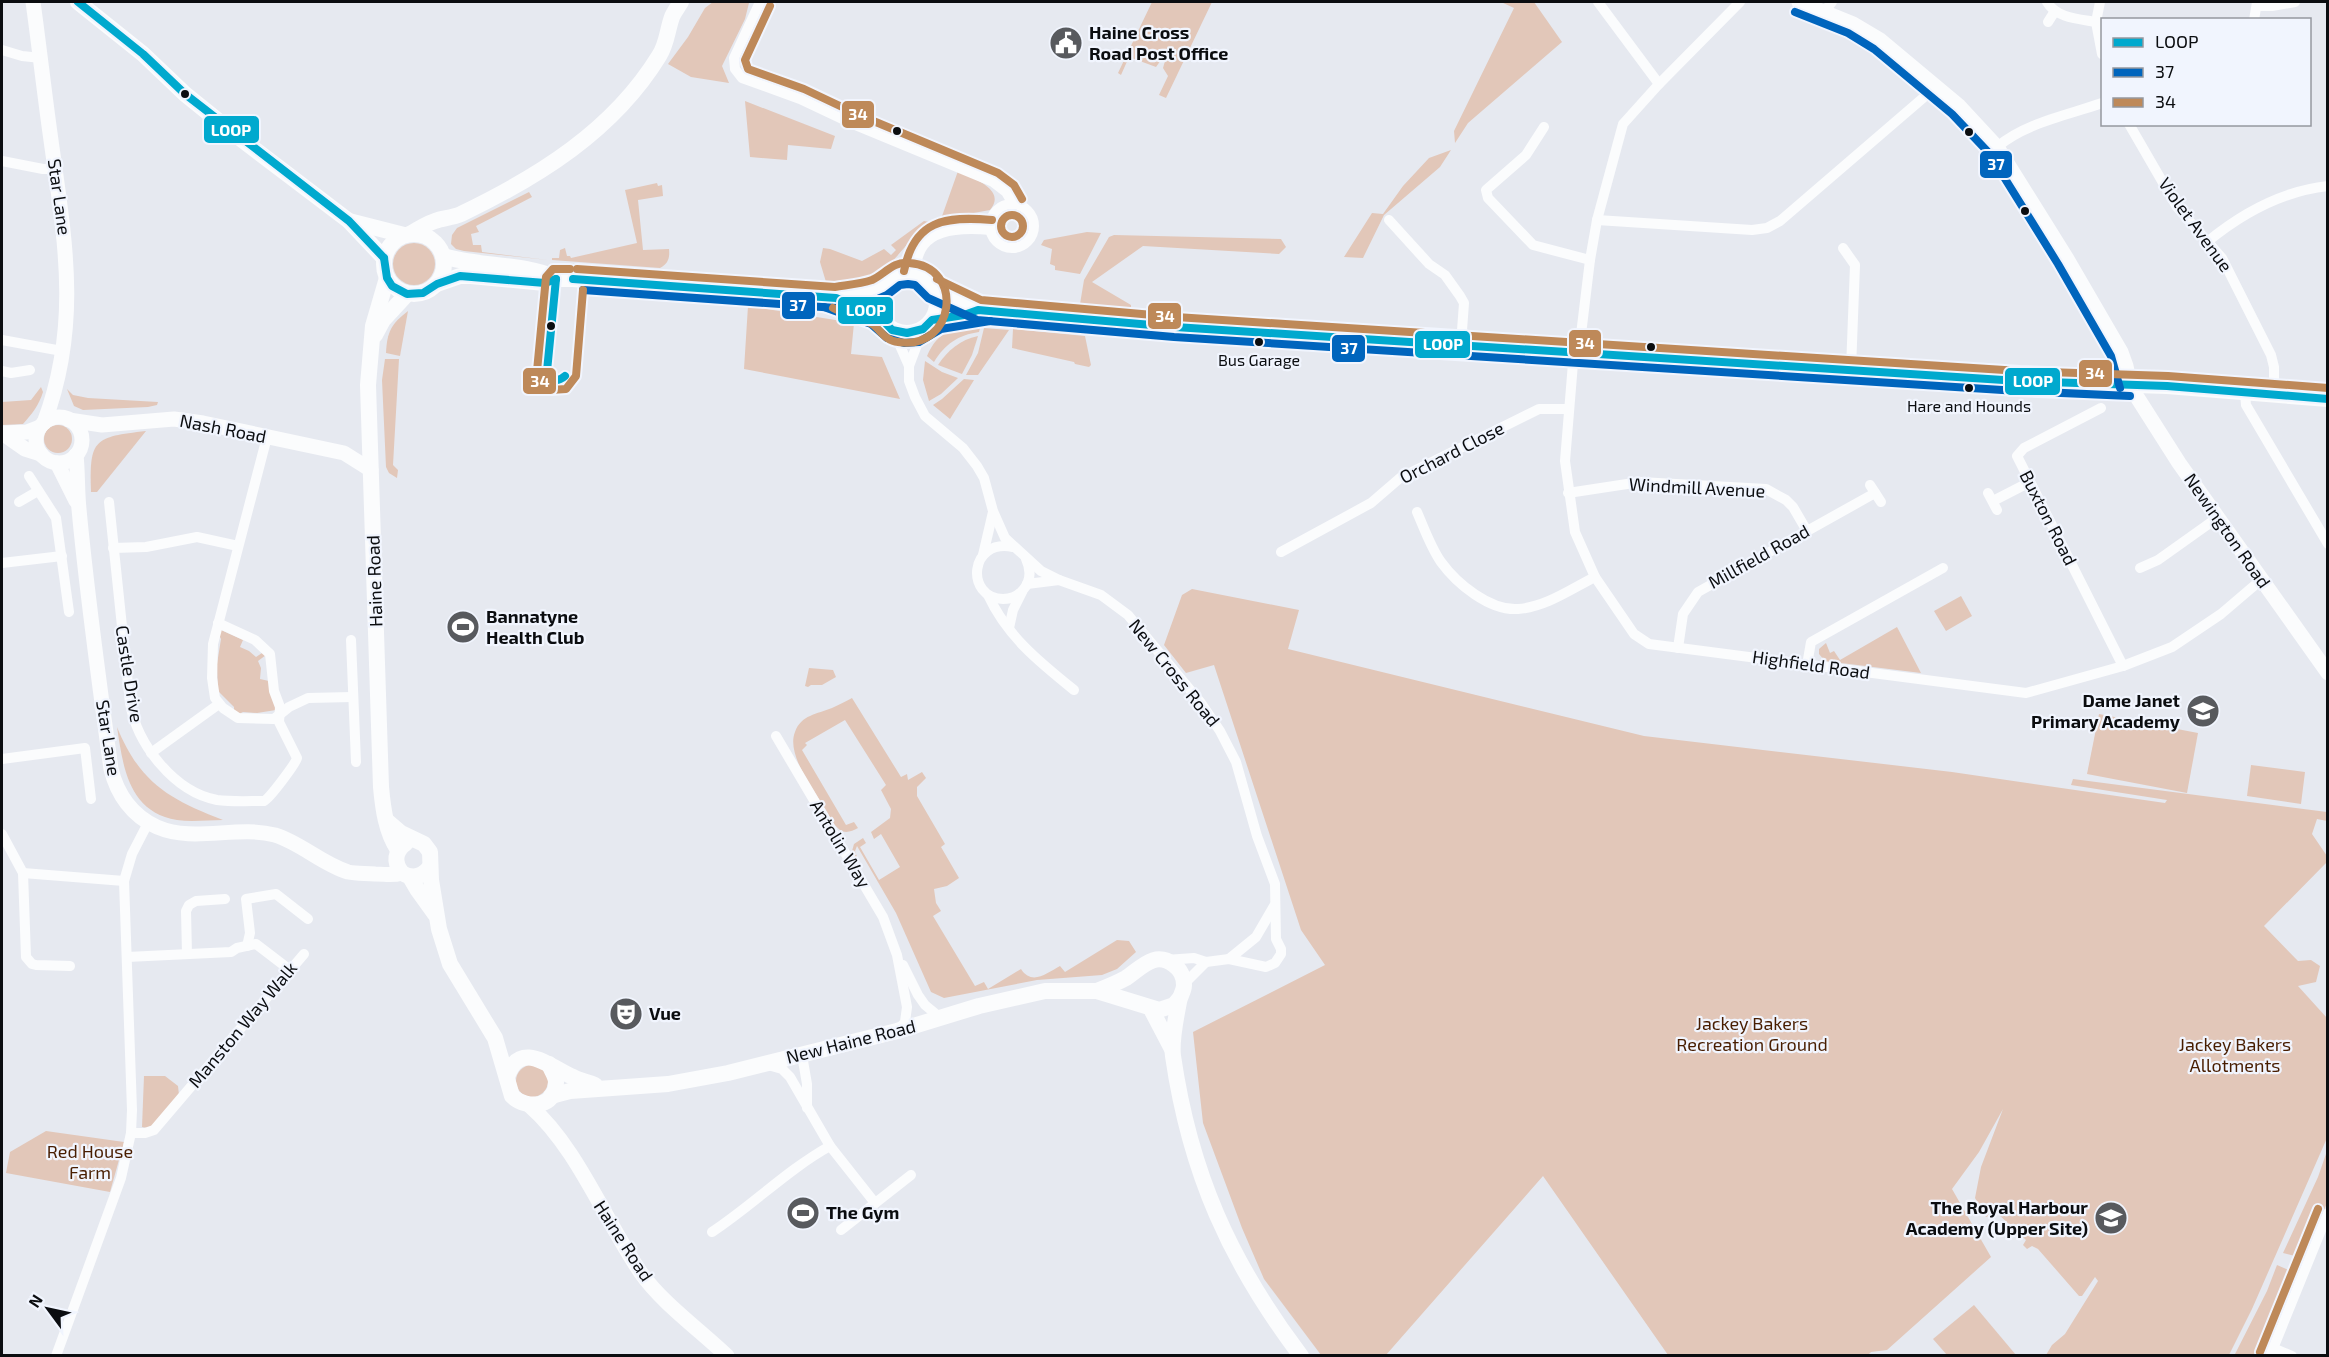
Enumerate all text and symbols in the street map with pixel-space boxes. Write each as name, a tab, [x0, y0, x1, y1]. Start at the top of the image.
legend	[2101, 18, 2311, 126]
place label: Haine Cross Road Post Office	[1089, 21, 1228, 64]
public building icon: Haine Cross Road Post Office	[1048, 25, 1084, 61]
text: LOOP	[2155, 30, 2199, 52]
text: 37	[2155, 60, 2174, 82]
unlabelled marker	[179, 88, 191, 100]
text: 34	[2155, 90, 2176, 112]
line badge: 34	[841, 100, 875, 129]
text: 34	[848, 104, 868, 123]
line badge: LOOP	[203, 115, 260, 144]
text: LOOP	[211, 120, 251, 139]
unlabelled marker	[891, 125, 903, 137]
unlabelled marker	[1963, 126, 1975, 138]
line badge: 37	[1979, 150, 2013, 179]
text: 37	[1987, 154, 2005, 173]
street label: Star Lane	[44, 157, 76, 236]
street label: Violet Avenue	[2154, 173, 2237, 276]
unlabelled marker	[2019, 205, 2031, 217]
line badge: 37	[781, 291, 816, 320]
text: 37	[789, 295, 807, 314]
line badge: LOOP	[837, 296, 894, 325]
text: LOOP	[846, 300, 886, 319]
line badge: 34	[1147, 302, 1182, 330]
text: 34	[1155, 306, 1175, 325]
unlabelled marker	[545, 320, 557, 332]
line badge: 34	[1568, 329, 1602, 358]
line badge: LOOP	[1414, 330, 1471, 359]
text: 34	[1575, 333, 1595, 352]
line badge: 37	[1331, 334, 1366, 363]
text: LOOP	[1423, 334, 1463, 353]
marker: Bus Garage	[1253, 336, 1265, 348]
text: 37	[1340, 338, 1358, 357]
unlabelled marker	[1645, 341, 1657, 353]
place label: Bus Garage	[1218, 350, 1300, 369]
line badge: 34	[2078, 359, 2113, 388]
text: 34	[2085, 363, 2105, 382]
line badge: 34	[522, 367, 557, 395]
line badge: LOOP	[2004, 367, 2061, 396]
text: 34	[530, 371, 550, 390]
text: LOOP	[2013, 371, 2053, 390]
marker: Hare and Hounds	[1963, 382, 1975, 394]
place label: Hare and Hounds	[1907, 396, 2031, 415]
street label: Nash Road	[178, 409, 268, 447]
street label: Orchard Close	[1396, 416, 1507, 488]
street label: Buxton Road	[2015, 466, 2082, 569]
street label: Newington Road	[2180, 469, 2276, 592]
street label: Windmill Avenue	[1628, 472, 1766, 502]
street label: Millfield Road	[1704, 519, 1813, 593]
street label: Haine Road	[361, 535, 387, 627]
place label: Bannatyne Health Club	[486, 605, 584, 648]
sports icon: Bannatyne Health Club	[445, 609, 481, 645]
street label: New Cross Road	[1125, 614, 1225, 731]
street label: Castle Drive	[111, 624, 149, 724]
street label: Highfield Road	[1751, 645, 1871, 683]
place label: Dame Janet Primary Academy	[2031, 689, 2181, 732]
school or university icon: Dame Janet Primary Academy	[2185, 693, 2221, 729]
street label: Star Lane	[92, 698, 126, 778]
street label: Antolin Way	[806, 795, 876, 892]
street label: Manston Way Walk	[183, 957, 301, 1092]
theatre icon: Vue	[608, 996, 644, 1032]
place label: Vue	[649, 1002, 681, 1024]
park label: Jackey Bakers Recreation Ground	[1676, 1012, 1828, 1055]
street label: New Haine Road	[784, 1014, 918, 1068]
park label: Jackey Bakers Allotments	[2179, 1033, 2291, 1076]
park label: Red House Farm	[47, 1140, 133, 1183]
sports icon: The Gym	[785, 1195, 821, 1231]
street label: Haine Road	[590, 1196, 658, 1285]
place label: The Royal Harbour Academy (Upper Site)	[1906, 1196, 2088, 1239]
school or university icon: The Royal Harbour Academy (Upper Site)	[2093, 1200, 2129, 1236]
place label: The Gym	[826, 1201, 899, 1223]
north arrow	[18, 1279, 78, 1339]
text: N	[24, 1291, 46, 1311]

